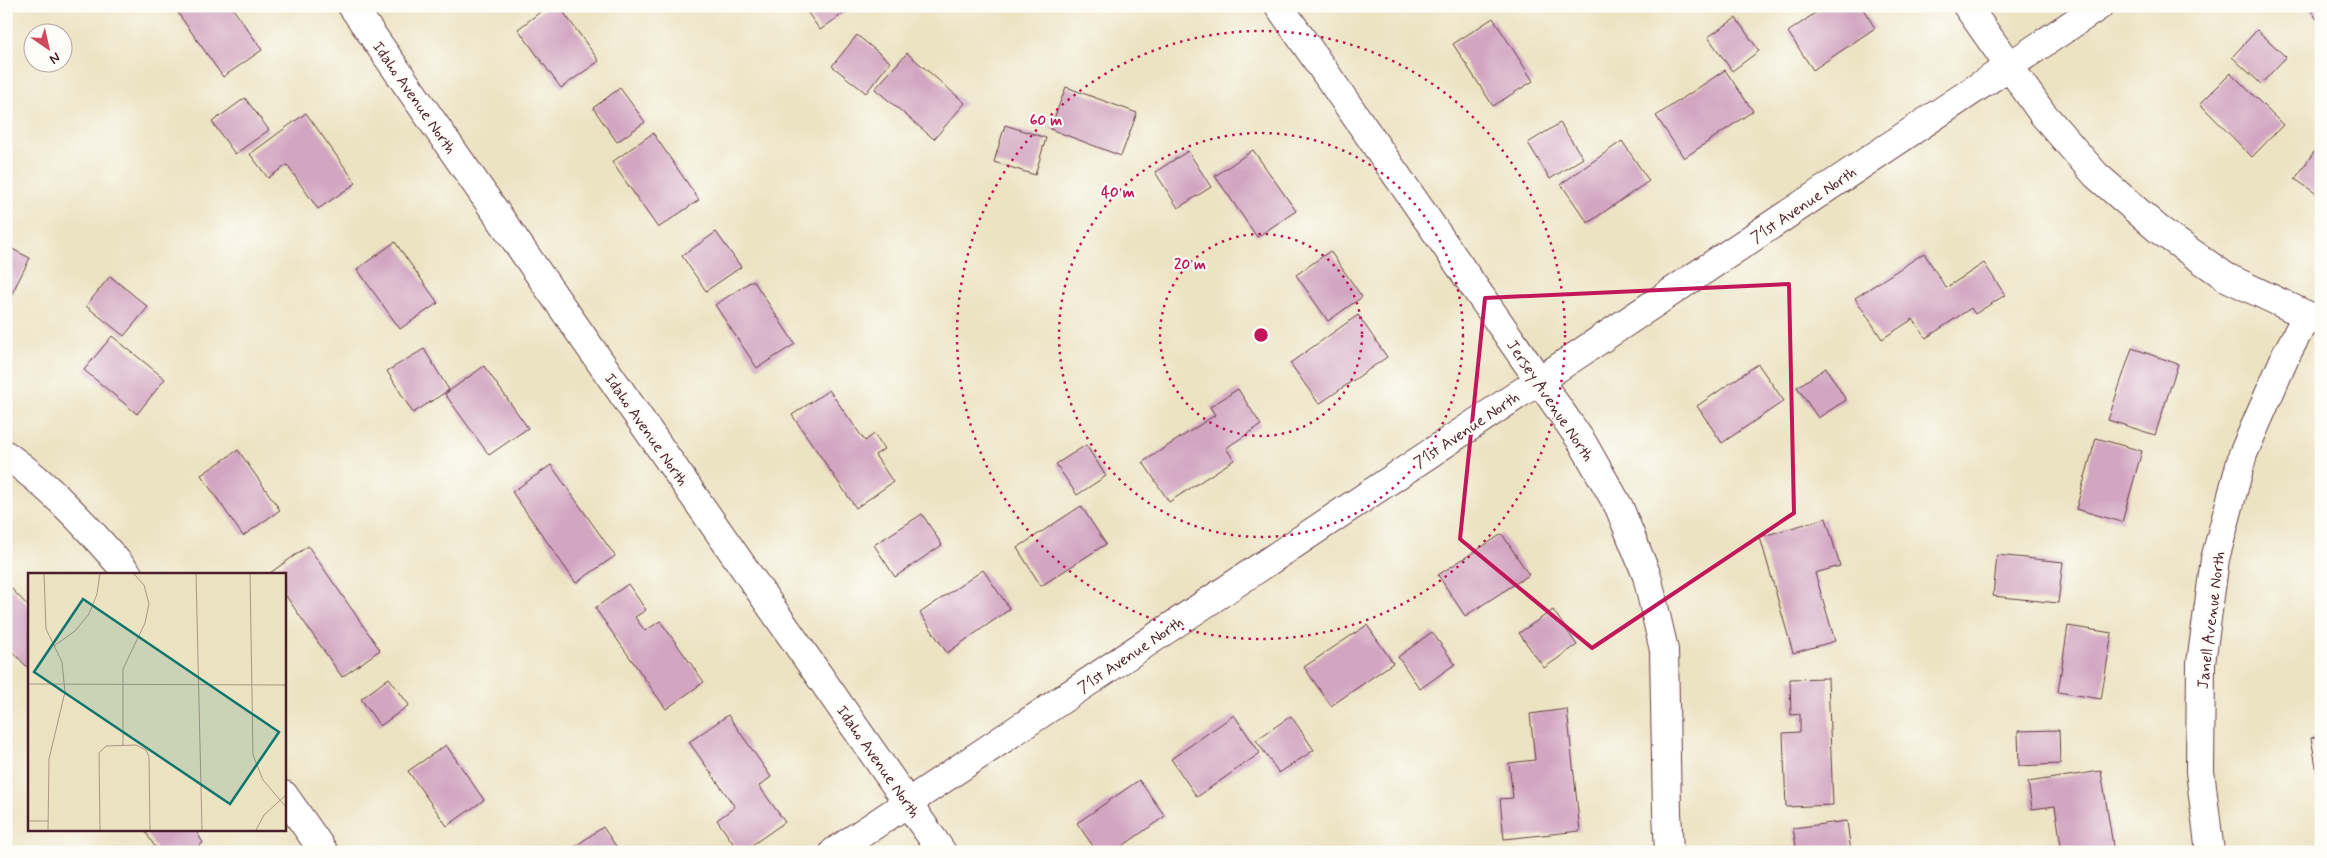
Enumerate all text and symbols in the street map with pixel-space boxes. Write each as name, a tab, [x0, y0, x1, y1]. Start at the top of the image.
north arrow	[22, 22, 72, 72]
street label: Idaho Avenue North	[367, 37, 461, 158]
text: N	[46, 48, 64, 68]
text: 60 m	[1030, 111, 1062, 131]
street label: 71st Avenue North	[1747, 162, 1861, 248]
text: 40 m	[1101, 183, 1135, 203]
text: 20 m	[1174, 255, 1206, 275]
centre of rings	[1252, 326, 1270, 344]
street label: Jersey Avenue North	[1501, 336, 1598, 466]
street label: Idaho Avenue North	[599, 369, 693, 490]
street label: 71st Avenue North	[1410, 387, 1524, 473]
street label: Janell Avenue North	[2193, 550, 2230, 690]
inset map	[28, 573, 285, 830]
street label: 71st Avenue North	[1074, 612, 1188, 698]
street label: Idaho Avenue North	[831, 701, 925, 822]

